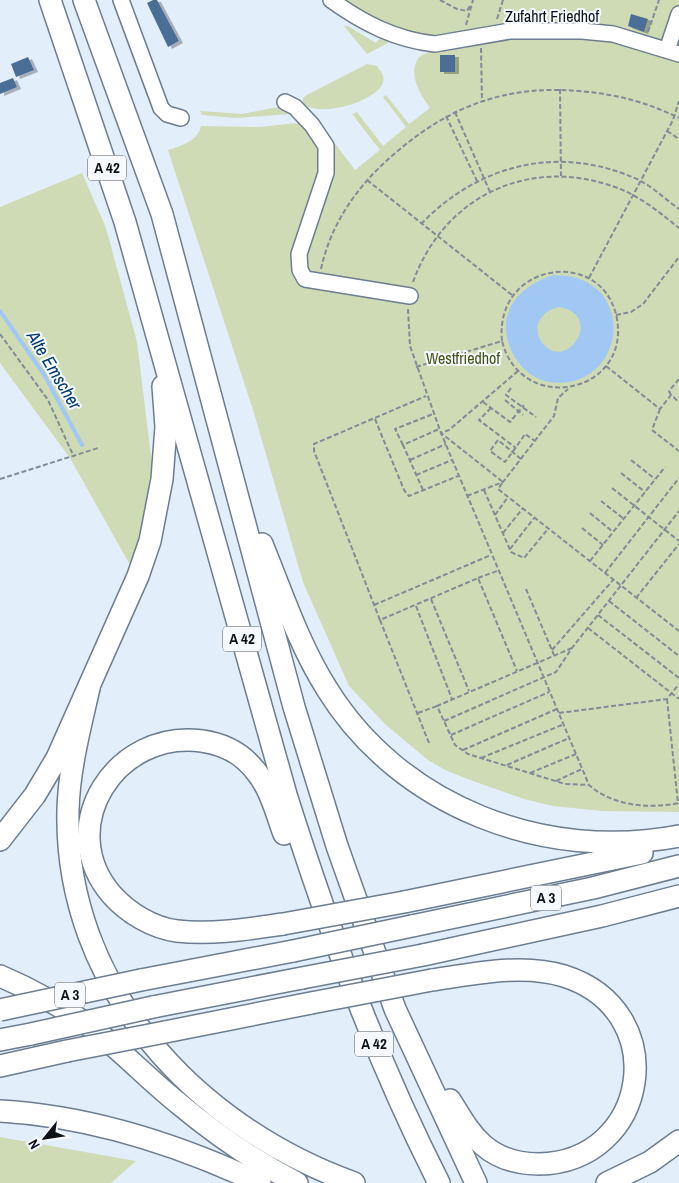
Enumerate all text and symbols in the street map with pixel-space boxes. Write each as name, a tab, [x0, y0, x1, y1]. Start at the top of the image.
street label: Zufahrt Friedhof	[505, 5, 599, 27]
road number: A 42	[88, 156, 126, 180]
water label: Alte Emscher	[21, 325, 88, 415]
park label: Westfriedhof	[426, 347, 500, 369]
road number: A 42	[223, 626, 261, 652]
road number: A 3	[531, 886, 561, 910]
road number: A 3	[55, 982, 85, 1008]
road number: A 42	[355, 1032, 393, 1056]
north arrow	[20, 1113, 70, 1163]
text: N	[24, 1136, 44, 1153]

